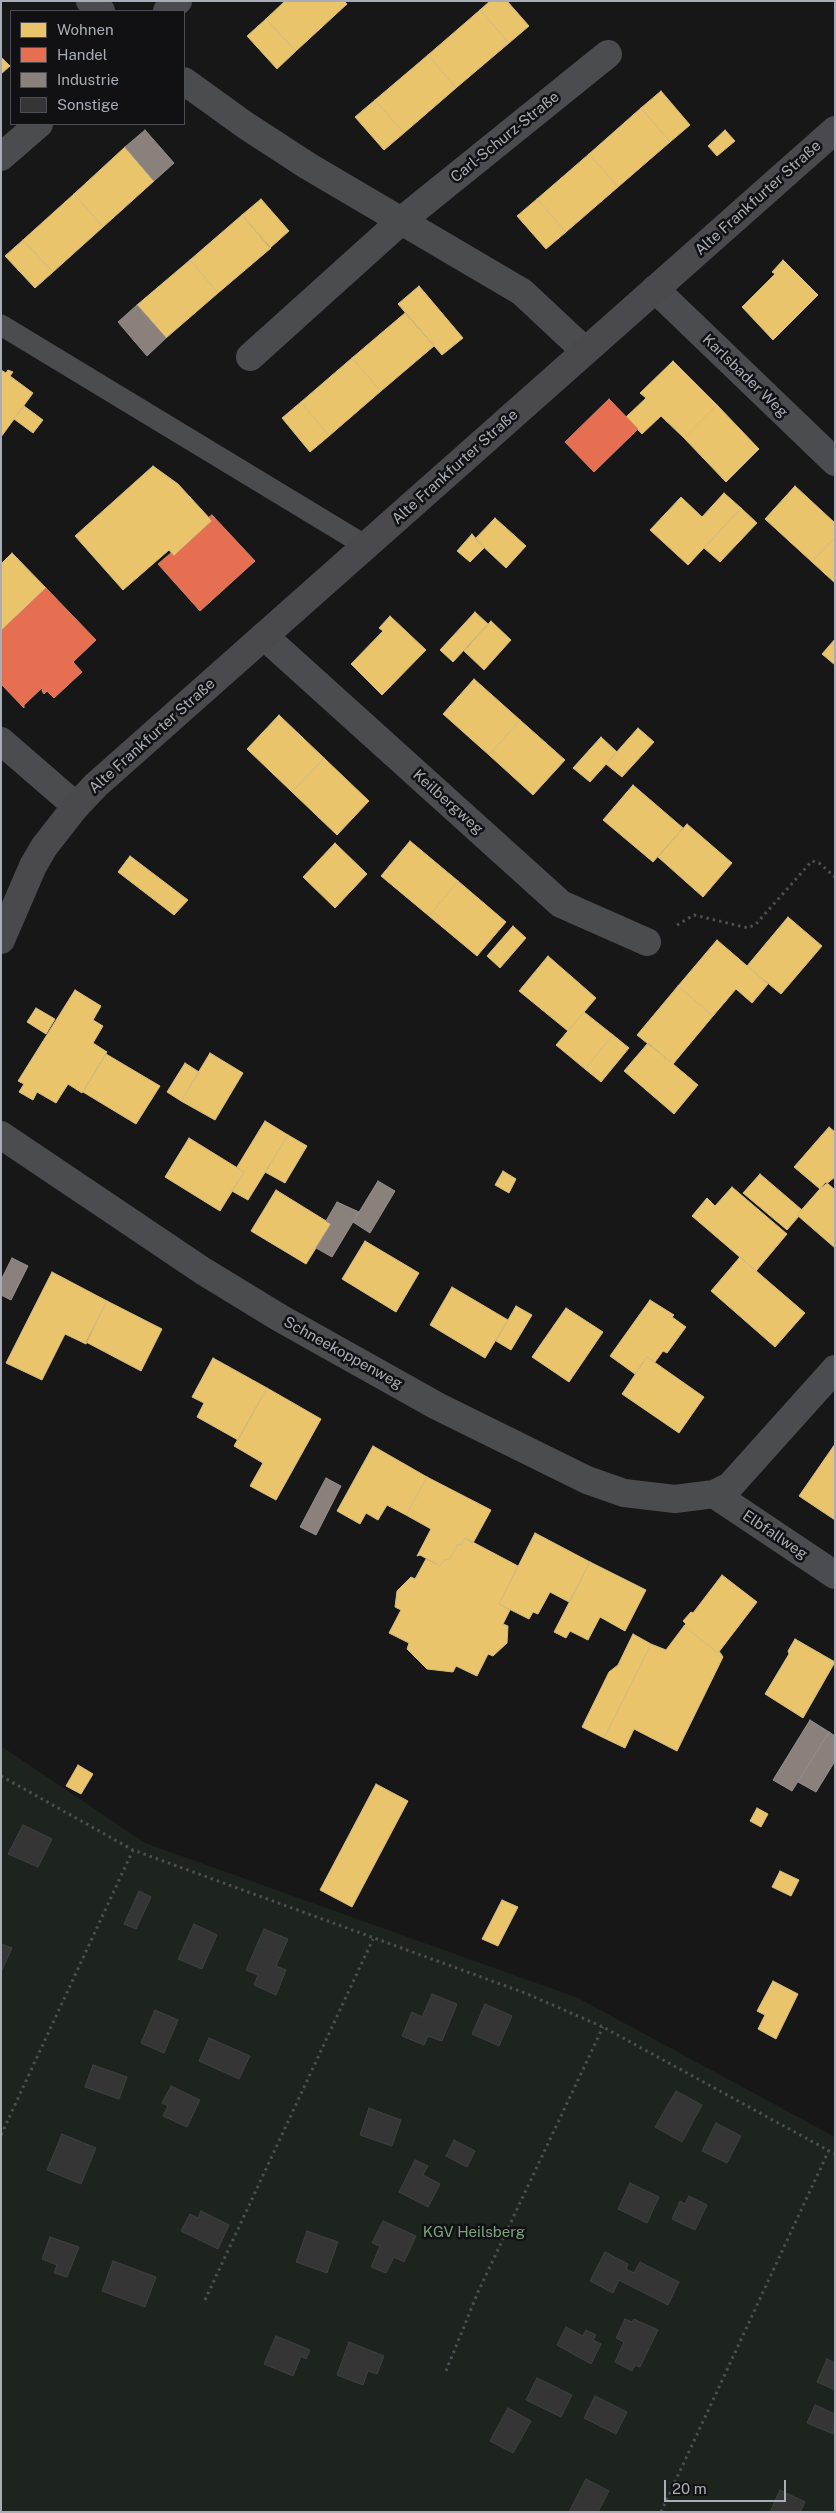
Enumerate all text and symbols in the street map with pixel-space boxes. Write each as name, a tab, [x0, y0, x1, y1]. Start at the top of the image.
legend	[10, 10, 185, 125]
text: Wohnen	[57, 21, 114, 38]
text: Handel	[57, 46, 107, 63]
text: Industrie	[57, 71, 119, 88]
street label: Carl-Schurz-Straße	[447, 88, 563, 186]
text: Sonstige	[57, 96, 119, 113]
street label: Alte Frankfurter Straße	[691, 137, 825, 259]
street label: Karlsbader Weg	[699, 331, 791, 421]
street label: Alte Frankfurter Straße	[388, 406, 522, 528]
street label: Alte Frankfurter Straße	[85, 675, 219, 797]
street label: Keilbergweg	[409, 766, 487, 838]
street label: Schneekoppenweg	[280, 1313, 406, 1393]
street label: Elbfallweg	[739, 1507, 811, 1563]
park label: KGV Heilsberg	[423, 2223, 525, 2241]
scale bar	[666, 2470, 788, 2502]
text: 20 m	[672, 2480, 707, 2497]

